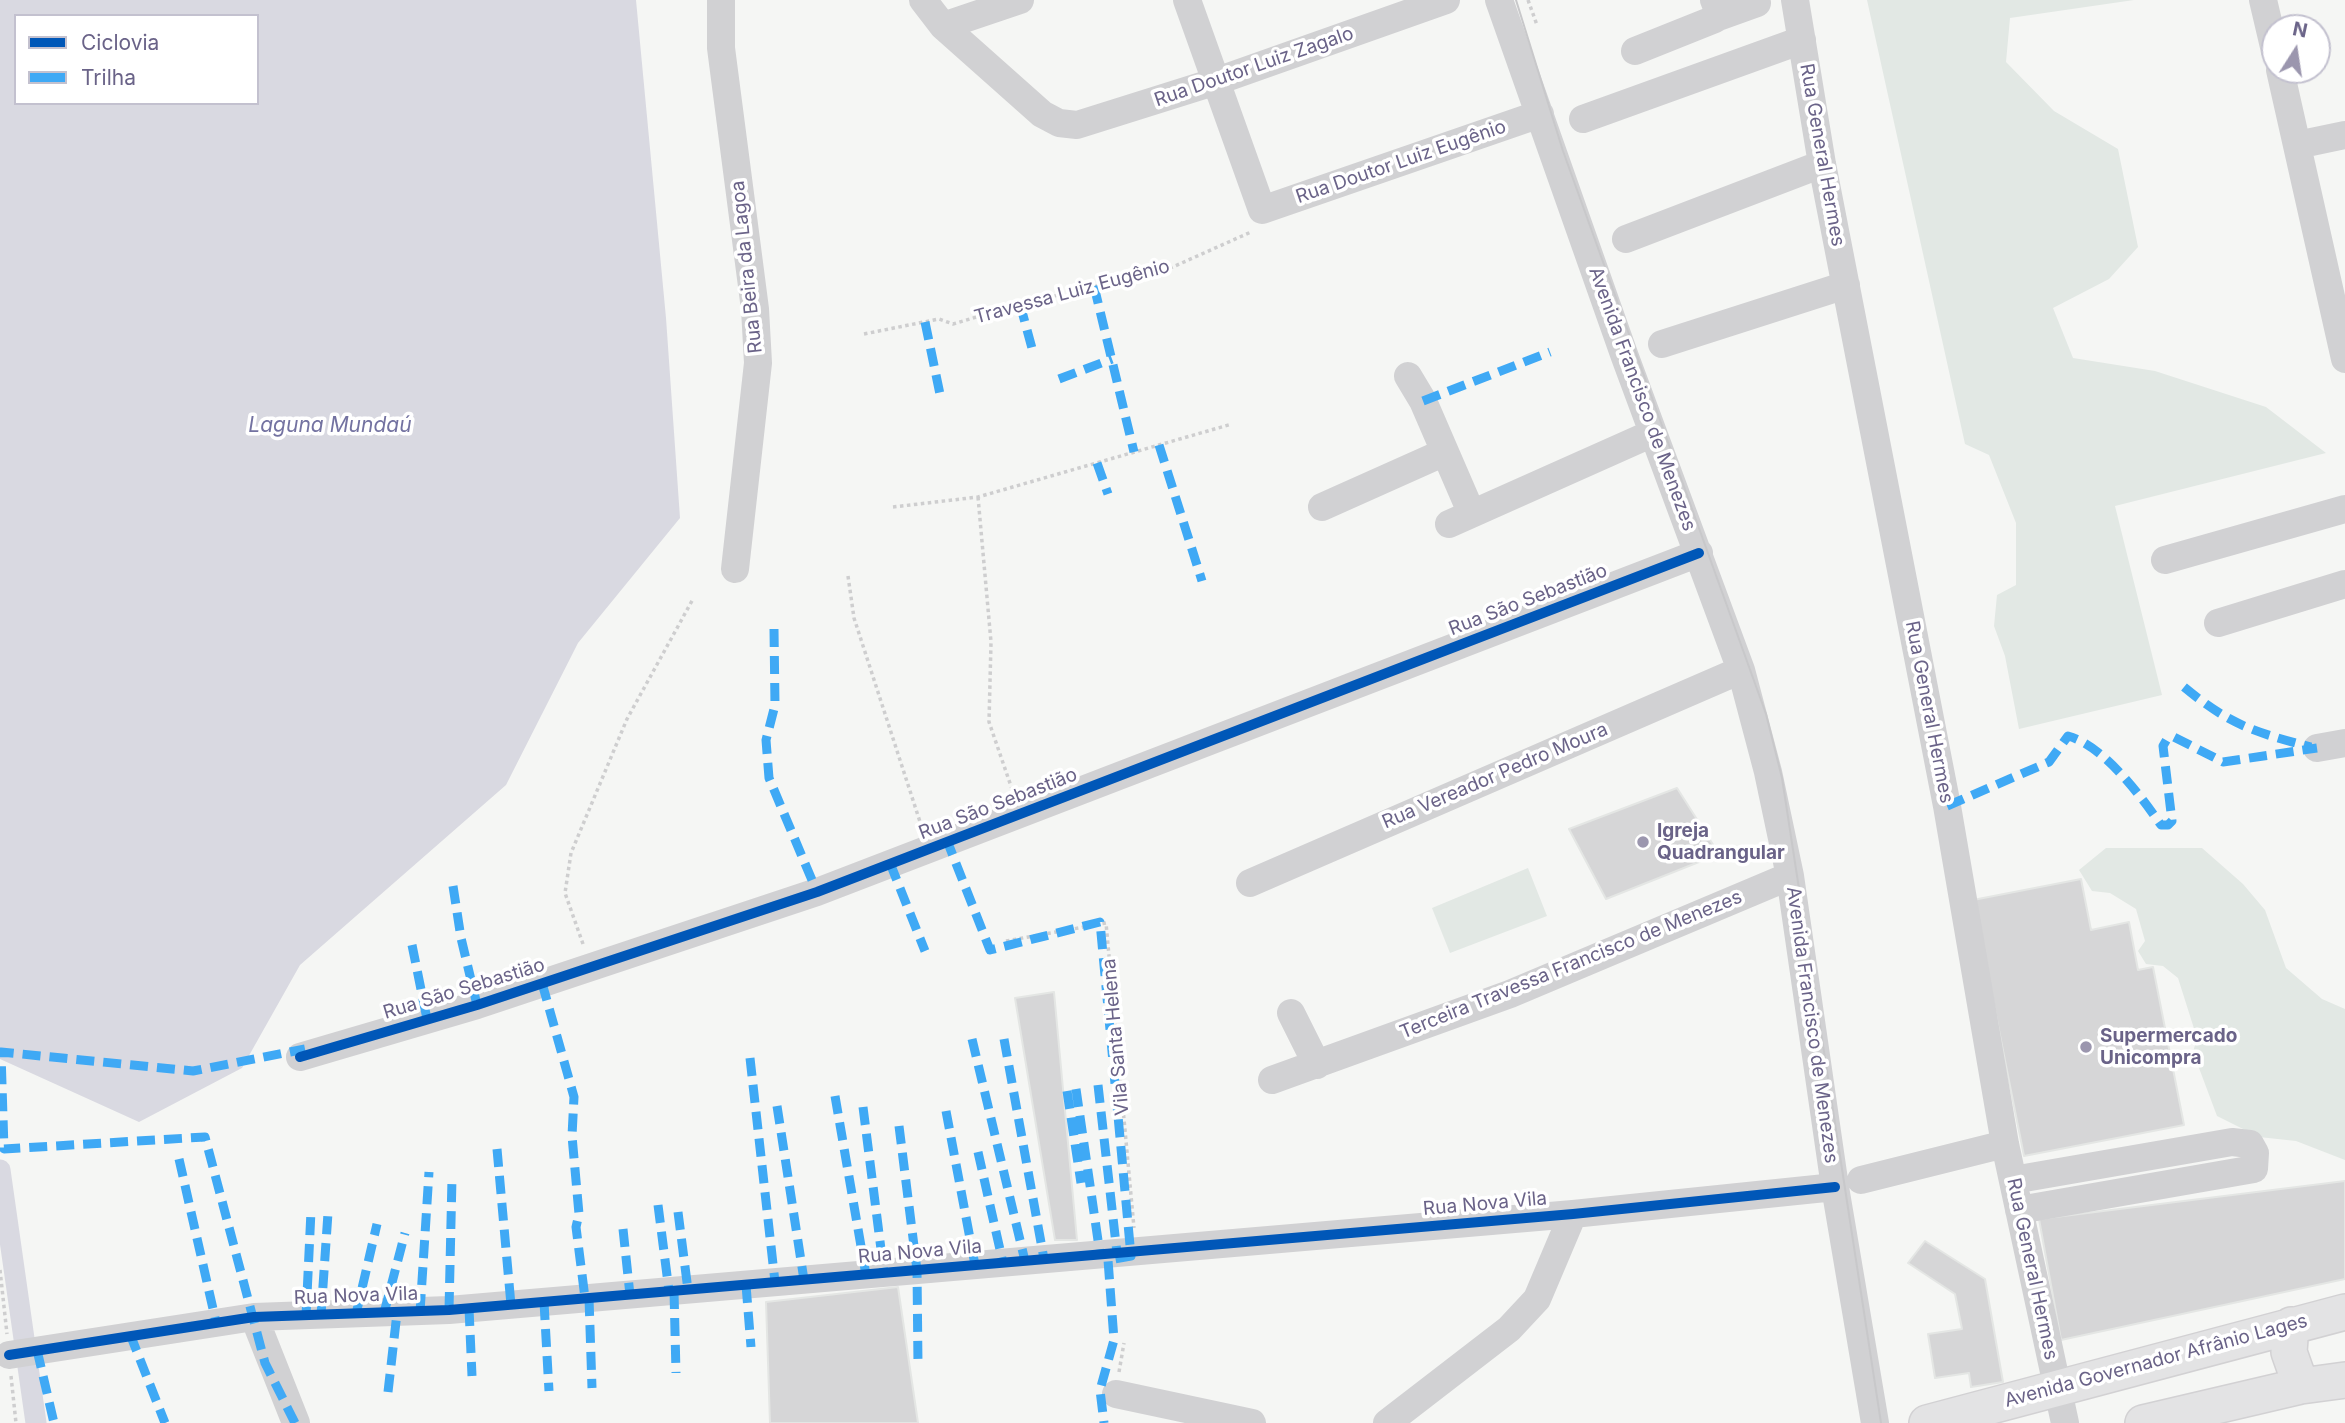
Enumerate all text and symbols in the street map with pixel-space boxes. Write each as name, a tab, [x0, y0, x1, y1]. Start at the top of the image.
legend	[14, 14, 259, 105]
north arrow	[2261, 14, 2331, 84]
text: N	[2291, 17, 2310, 43]
street label: Rua Doutor Luiz Zagalo	[1151, 22, 1357, 112]
text: Ciclovia	[81, 30, 159, 55]
street label: Rua General Hermes	[1795, 62, 1849, 248]
text: Trilha	[81, 65, 136, 90]
street label: Rua Doutor Luiz Eugênio	[1293, 115, 1509, 209]
street label: Rua Beira da Lagoa	[727, 179, 767, 355]
street label: Travessa Luiz Eugênio	[972, 255, 1172, 329]
street label: Avenida Francisco de Menezes	[1584, 264, 1700, 534]
water label: Laguna Mundaú	[248, 413, 412, 439]
street label: Rua São Sebastião	[1446, 559, 1610, 641]
street label: Rua General Hermes	[1900, 619, 1958, 805]
street label: Rua Vereador Pedro Moura	[1379, 718, 1611, 834]
street label: Rua São Sebastião	[916, 763, 1080, 845]
place label: Igreja Quadrangular	[1657, 820, 1785, 864]
marker: Igreja Quadrangular	[1635, 834, 1651, 850]
street label: Avenida Francisco de Menezes	[1781, 885, 1843, 1165]
street label: Terceira Travessa Francisco de Menezes	[1397, 886, 1745, 1044]
street label: Rua São Sebastião	[380, 954, 548, 1024]
street label: Vila Santa Helena	[1098, 958, 1134, 1116]
place label: Supermercado Unicompra	[2100, 1025, 2237, 1069]
marker: Supermercado Unicompra	[2078, 1039, 2094, 1055]
street label: Rua General Hermes	[2002, 1176, 2062, 1362]
street label: Rua Nova Vila	[1422, 1187, 1548, 1221]
street label: Rua Nova Vila	[857, 1235, 983, 1269]
street label: Rua Nova Vila	[293, 1282, 419, 1310]
street label: Avenida Governador Afrânio Lages	[2002, 1310, 2310, 1412]

